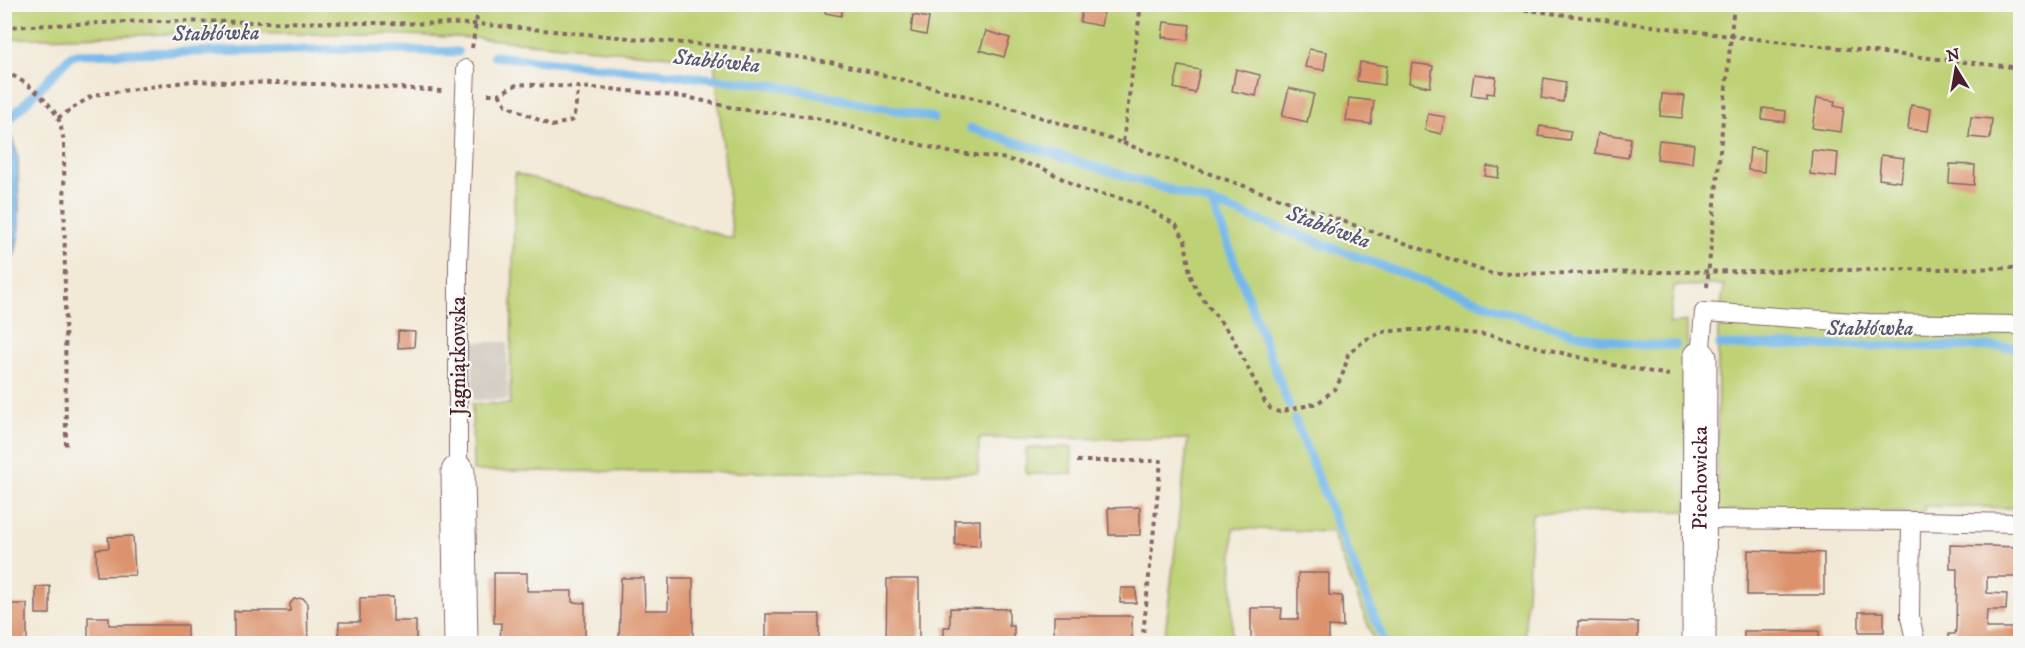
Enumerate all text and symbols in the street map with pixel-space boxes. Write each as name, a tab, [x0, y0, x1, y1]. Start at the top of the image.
water label: Stabłówka	[171, 19, 260, 48]
north arrow	[1926, 39, 1986, 99]
water label: Stabłówka	[671, 43, 762, 79]
text: N	[1945, 44, 1962, 66]
water label: Stabłówka	[1282, 199, 1374, 255]
street label: Jagniątkowska	[446, 296, 472, 418]
water label: Stabłówka	[1825, 315, 1914, 342]
street label: Piechowicka	[1687, 426, 1714, 530]

